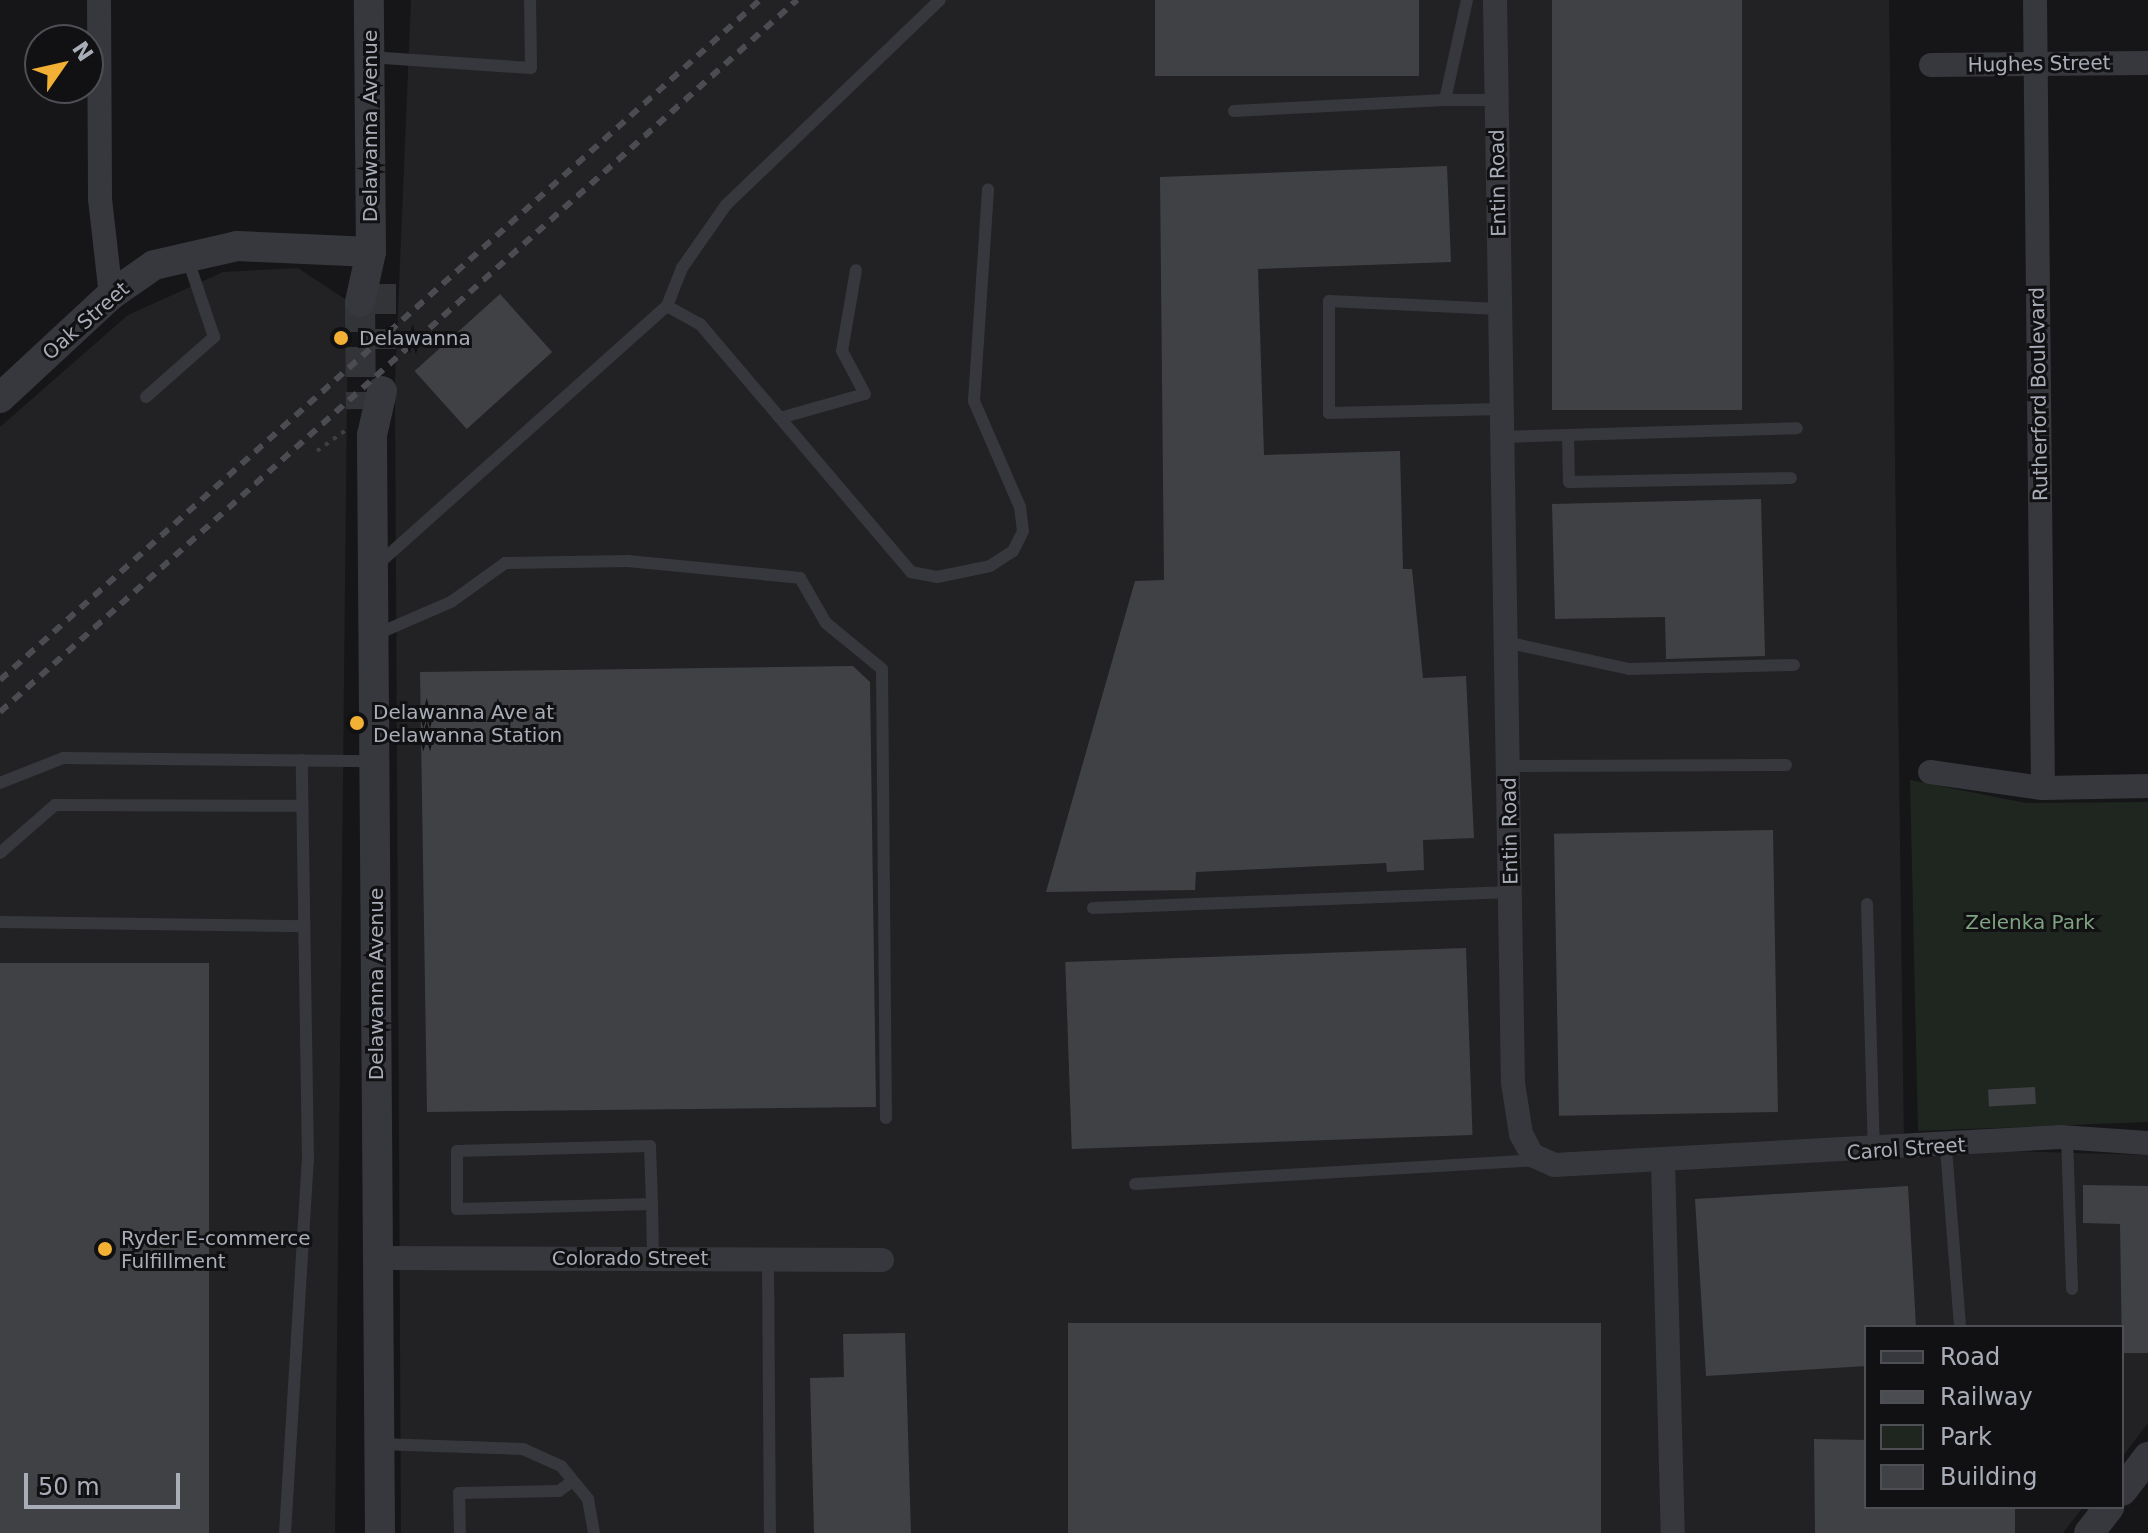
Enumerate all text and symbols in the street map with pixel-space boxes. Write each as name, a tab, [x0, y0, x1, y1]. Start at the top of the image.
north arrow	[24, 24, 104, 104]
street label: Delawanna Avenue	[358, 30, 382, 222]
text: N	[67, 37, 98, 66]
street label: Hughes Street	[1967, 51, 2111, 77]
street label: Entin Road	[1485, 129, 1511, 237]
street label: Oak Street	[38, 277, 134, 365]
street label: Rutherford Boulevard	[2025, 287, 2053, 501]
place label: Delawanna	[359, 326, 471, 350]
marker: Delawanna	[330, 327, 352, 349]
place label: Delawanna Ave at Delawanna Station	[373, 700, 562, 747]
marker: Delawanna Ave at Delawanna Station	[348, 714, 366, 732]
street label: Entin Road	[1497, 777, 1523, 885]
street label: Delawanna Avenue	[364, 888, 388, 1080]
park label: Zelenka Park	[1965, 910, 2095, 934]
street label: Carol Street	[1846, 1133, 1966, 1165]
place label: Ryder E-commerce Fulfillment	[121, 1226, 311, 1273]
marker: Ryder E-commerce Fulfillment	[96, 1240, 114, 1258]
street label: Colorado Street	[552, 1246, 708, 1270]
legend	[1864, 1325, 2124, 1509]
text: Road	[1940, 1343, 2000, 1371]
text: Railway	[1940, 1383, 2033, 1411]
text: Park	[1940, 1423, 1992, 1451]
scale bar	[28, 1457, 184, 1507]
text: Building	[1940, 1463, 2037, 1491]
text: 50 m	[38, 1473, 100, 1501]

